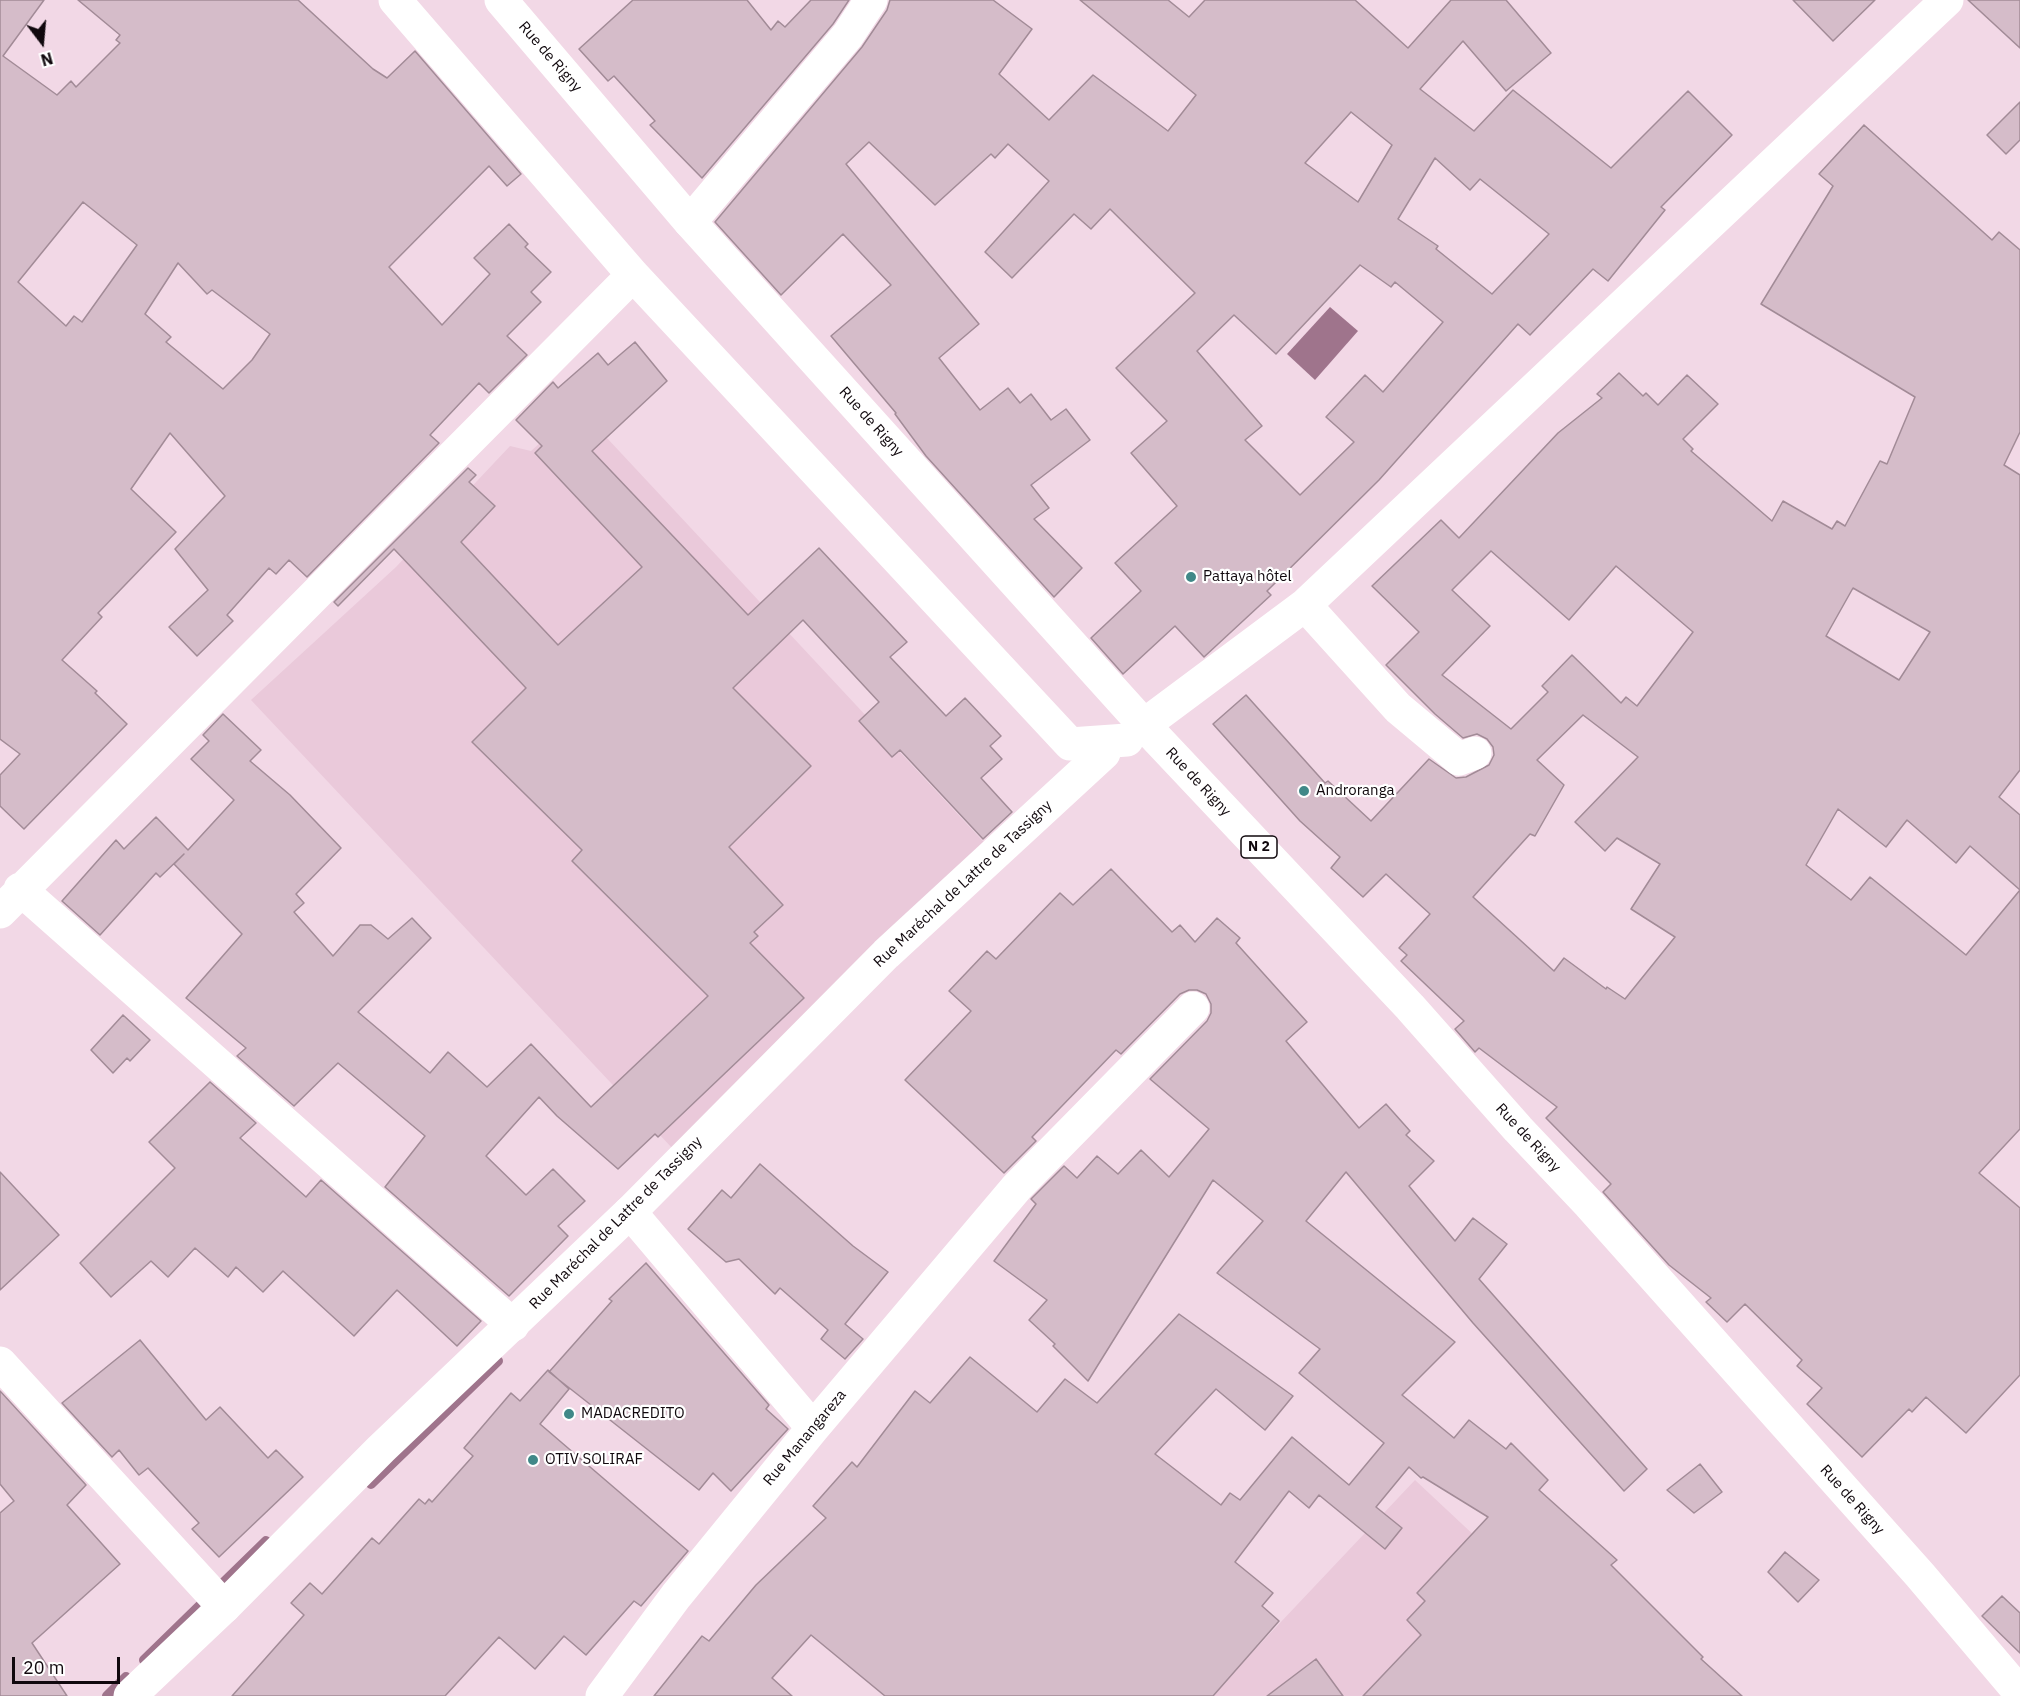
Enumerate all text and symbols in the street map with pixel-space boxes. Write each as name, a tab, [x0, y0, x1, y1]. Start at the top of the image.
north arrow	[12, 12, 72, 72]
street label: Rue de Rigny	[514, 18, 586, 96]
text: N	[39, 48, 55, 71]
street label: Rue de Rigny	[835, 383, 907, 461]
place label: Pattaya hôtel	[1203, 568, 1292, 586]
marker: Pattaya hôtel	[1184, 570, 1198, 584]
street label: Rue de Rigny	[1162, 744, 1234, 820]
place label: Androranga	[1316, 782, 1395, 800]
marker: Androranga	[1297, 784, 1311, 798]
street label: Rue Maréchal de Lattre de Tassigny	[870, 797, 1056, 971]
road number: N 2	[1241, 836, 1277, 858]
street label: Rue de Rigny	[1492, 1100, 1564, 1176]
street label: Rue Maréchal de Lattre de Tassigny	[526, 1133, 706, 1313]
street label: Rue Manangareza	[760, 1386, 850, 1490]
place label: MADACREDITO	[581, 1405, 685, 1423]
marker: MADACREDITO	[562, 1407, 576, 1421]
place label: OTIV SOLIRAF	[545, 1451, 643, 1469]
marker: OTIV SOLIRAF	[526, 1453, 540, 1467]
street label: Rue de Rigny	[1816, 1461, 1888, 1539]
scale bar	[15, 1645, 123, 1683]
text: 20 m	[23, 1656, 65, 1679]

